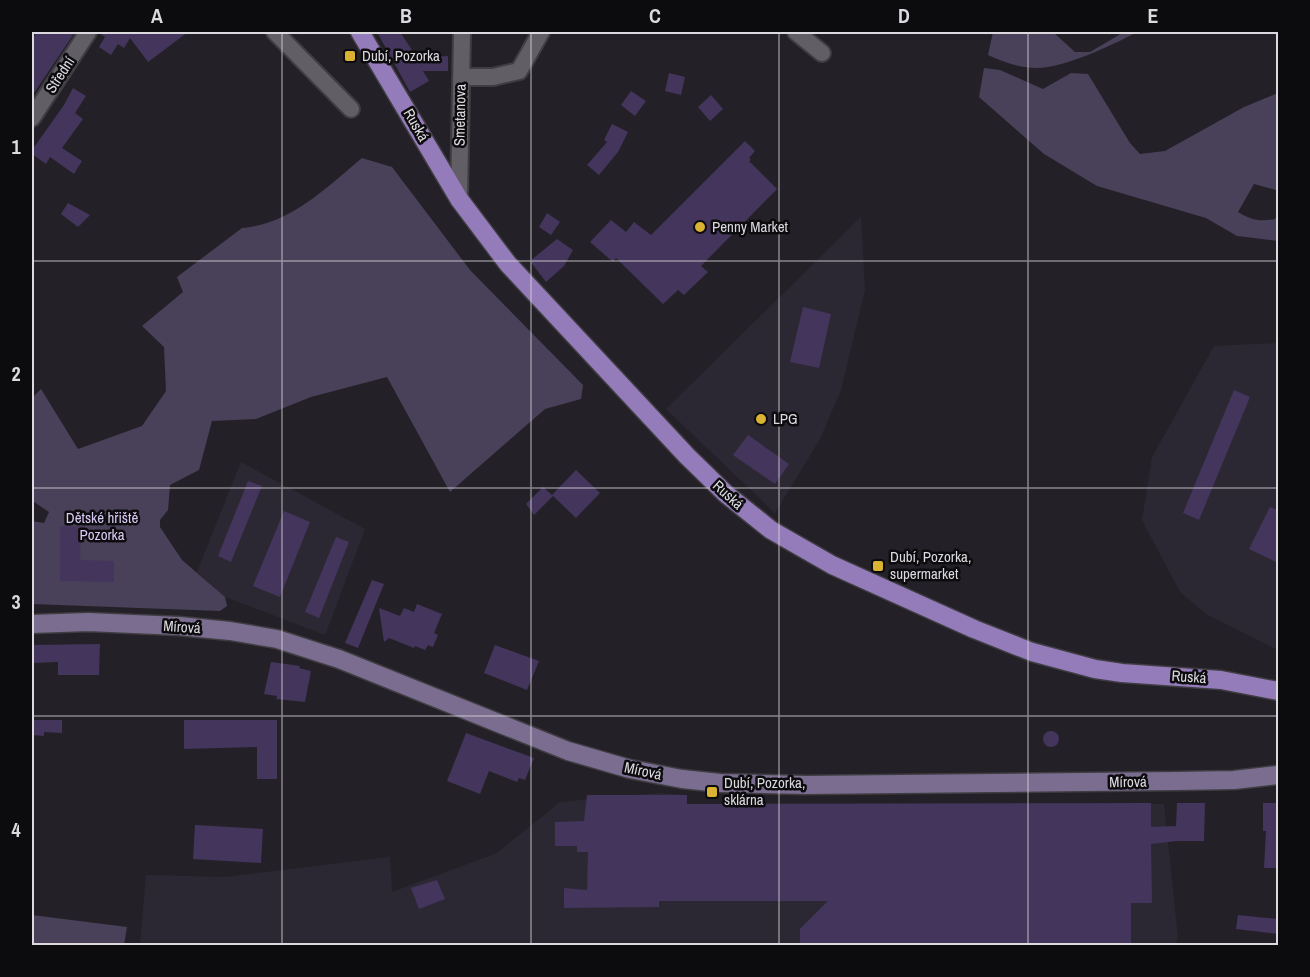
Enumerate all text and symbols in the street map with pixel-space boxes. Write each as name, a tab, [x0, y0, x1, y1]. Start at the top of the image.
text: A	[151, 2, 163, 29]
text: B	[400, 2, 412, 29]
text: C	[649, 2, 661, 29]
text: D	[898, 2, 910, 29]
text: E	[1148, 2, 1159, 29]
place label: Dubí, Pozorka	[362, 45, 440, 66]
marker: Dubí, Pozorka	[343, 49, 357, 63]
street label: Střední	[40, 52, 79, 97]
street label: Smetanova	[448, 84, 471, 146]
street label: Ruská	[399, 104, 434, 145]
text: 1	[11, 133, 21, 160]
place label: Penny Market	[712, 216, 788, 237]
marker: Penny Market	[693, 220, 707, 234]
text: 2	[11, 360, 21, 387]
place label: LPG	[773, 408, 798, 429]
marker: LPG	[754, 412, 768, 426]
street label: Ruská	[708, 475, 748, 514]
park label: Dětské hřiště Pozorka	[66, 507, 138, 545]
place label: Dubí, Pozorka, supermarket	[890, 546, 971, 584]
marker: Dubí, Pozorka, supermarket	[871, 559, 885, 573]
text: 3	[11, 588, 21, 615]
street label: Mírová	[163, 615, 202, 638]
street label: Ruská	[1171, 665, 1207, 688]
street label: Mírová	[623, 756, 664, 785]
street label: Mírová	[1109, 771, 1147, 792]
place label: Dubí, Pozorka, sklárna	[724, 772, 805, 810]
marker: Dubí, Pozorka, sklárna	[705, 785, 719, 799]
text: 4	[11, 816, 21, 843]

